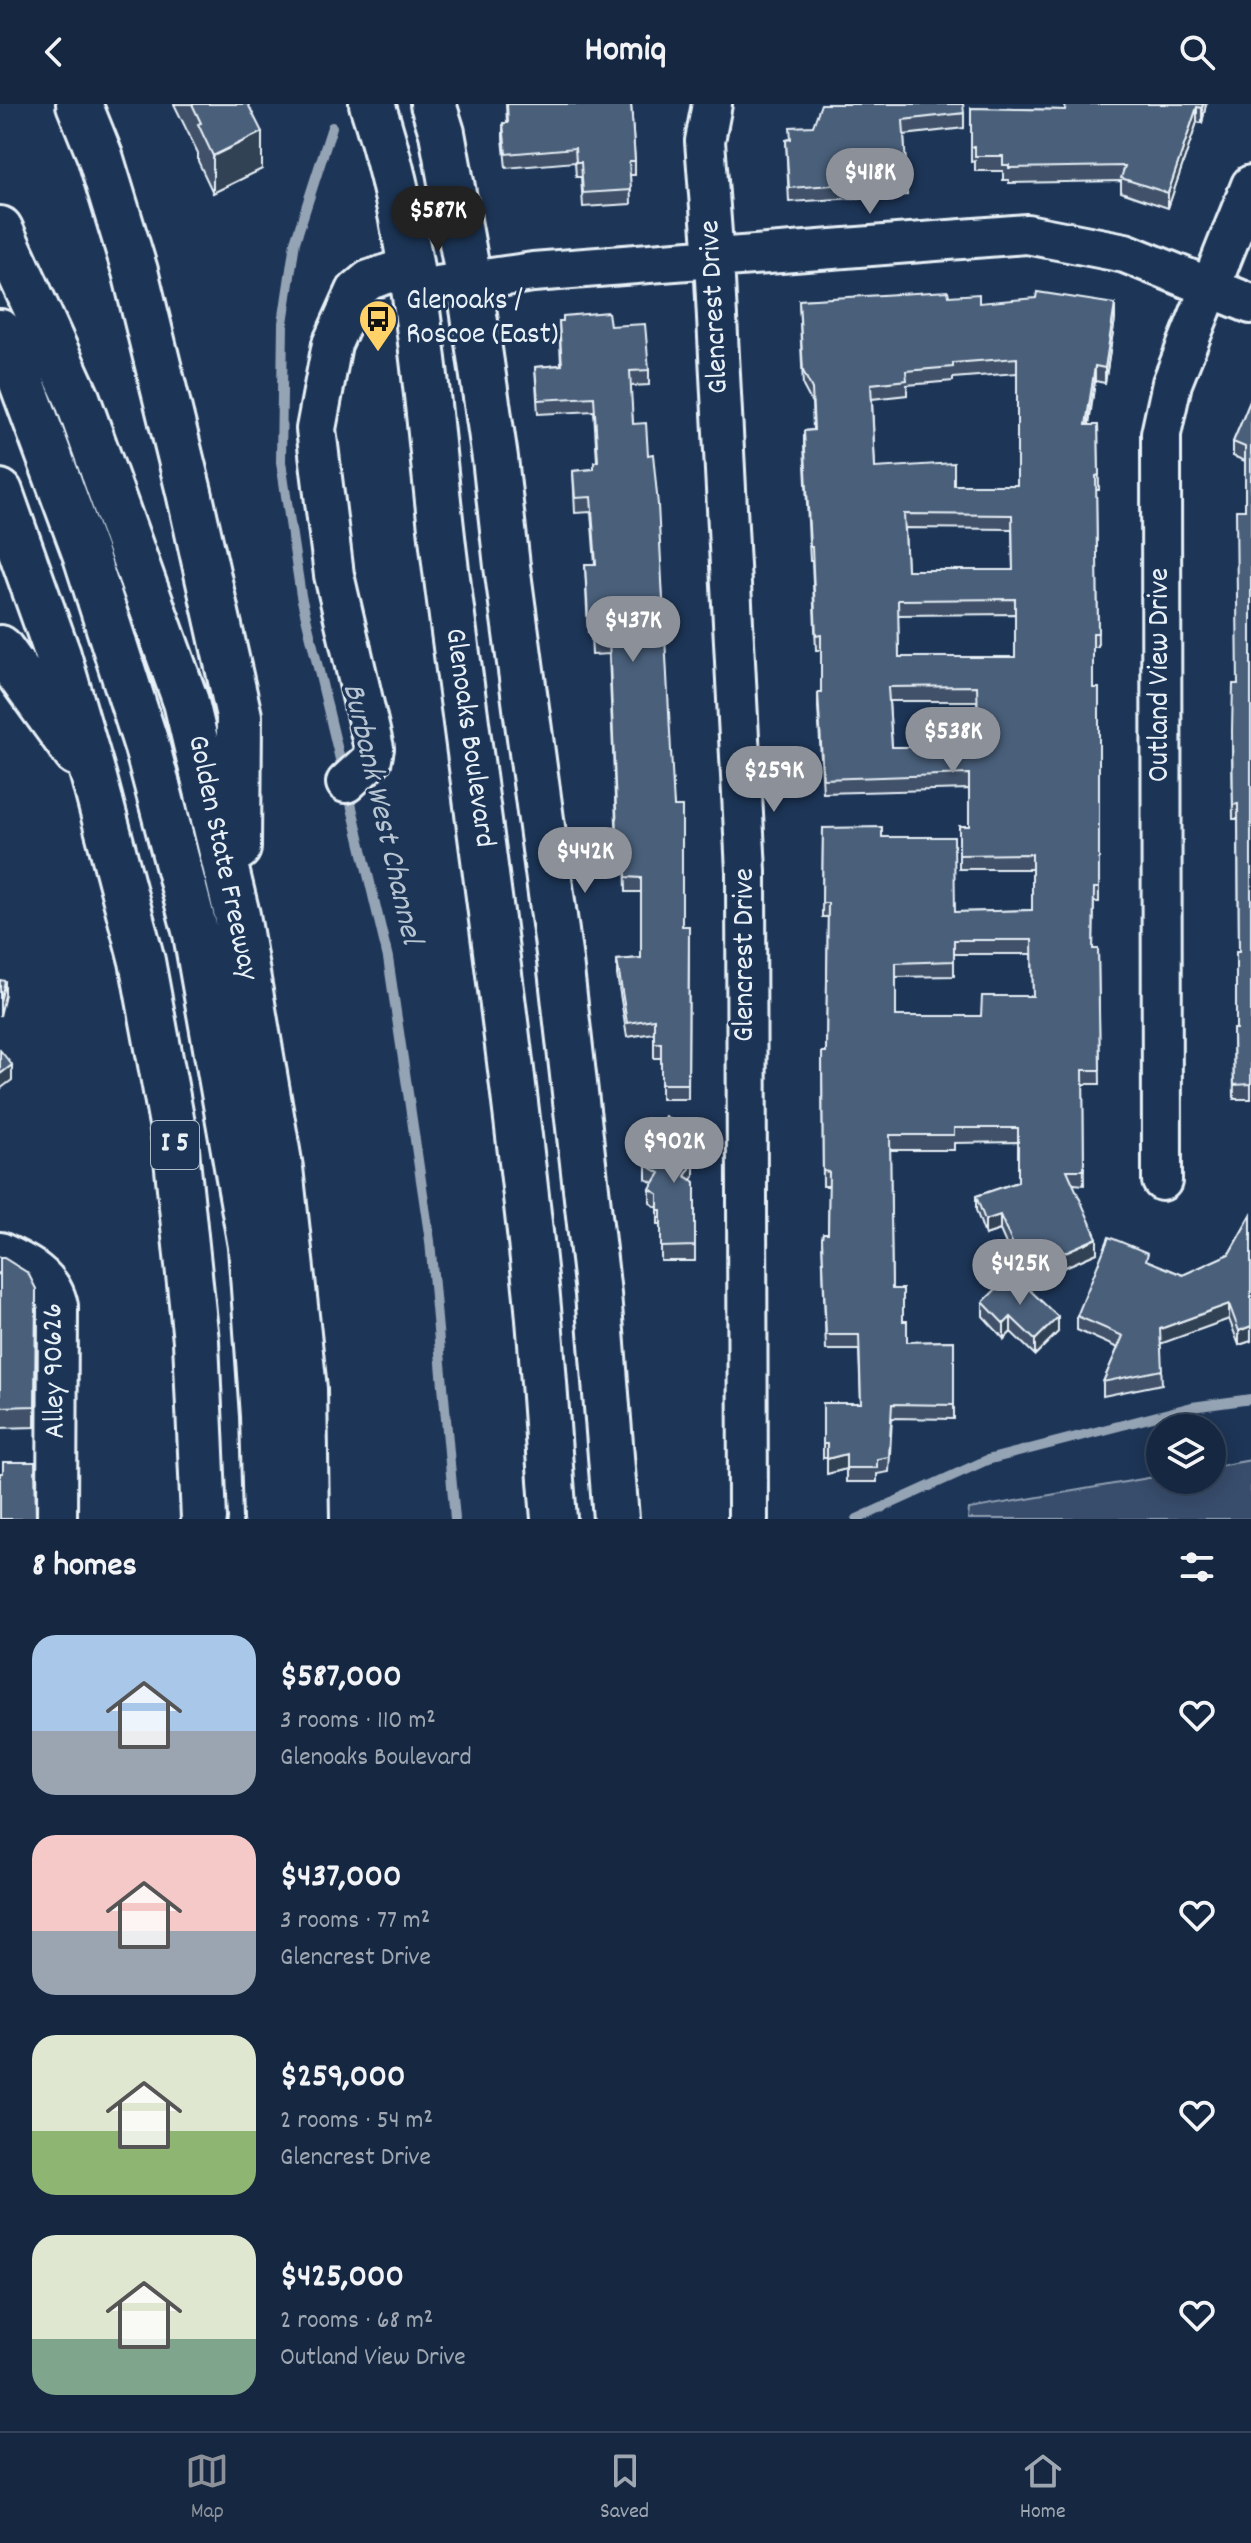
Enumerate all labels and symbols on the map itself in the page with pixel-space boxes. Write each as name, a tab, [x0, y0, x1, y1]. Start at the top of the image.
pin: $418K	[814, 148, 926, 216]
pin: $587K	[382, 186, 494, 254]
street label: Glencrest Drive	[690, 219, 742, 395]
place label: Glenoaks / Roscoe (East)	[406, 281, 558, 358]
bus stop icon: Glenoaks / Roscoe (East)	[357, 298, 399, 353]
street label: Outland View Drive	[1140, 568, 1183, 782]
pin: $437K	[577, 596, 689, 664]
street label: Glenoaks Boulevard	[431, 625, 505, 851]
water label: Burbank West Channel	[328, 679, 433, 951]
pin: $538K	[897, 707, 1009, 775]
street label: Golden State Freeway	[174, 731, 268, 985]
pin: $259K	[718, 746, 830, 814]
pin: $442K	[529, 827, 641, 895]
street label: Glencrest Drive	[725, 868, 768, 1042]
pin: $902K	[618, 1117, 730, 1185]
road number: I 5	[151, 1121, 199, 1169]
pin: $425K	[964, 1239, 1076, 1307]
street label: Alley 90626	[33, 1303, 79, 1439]

